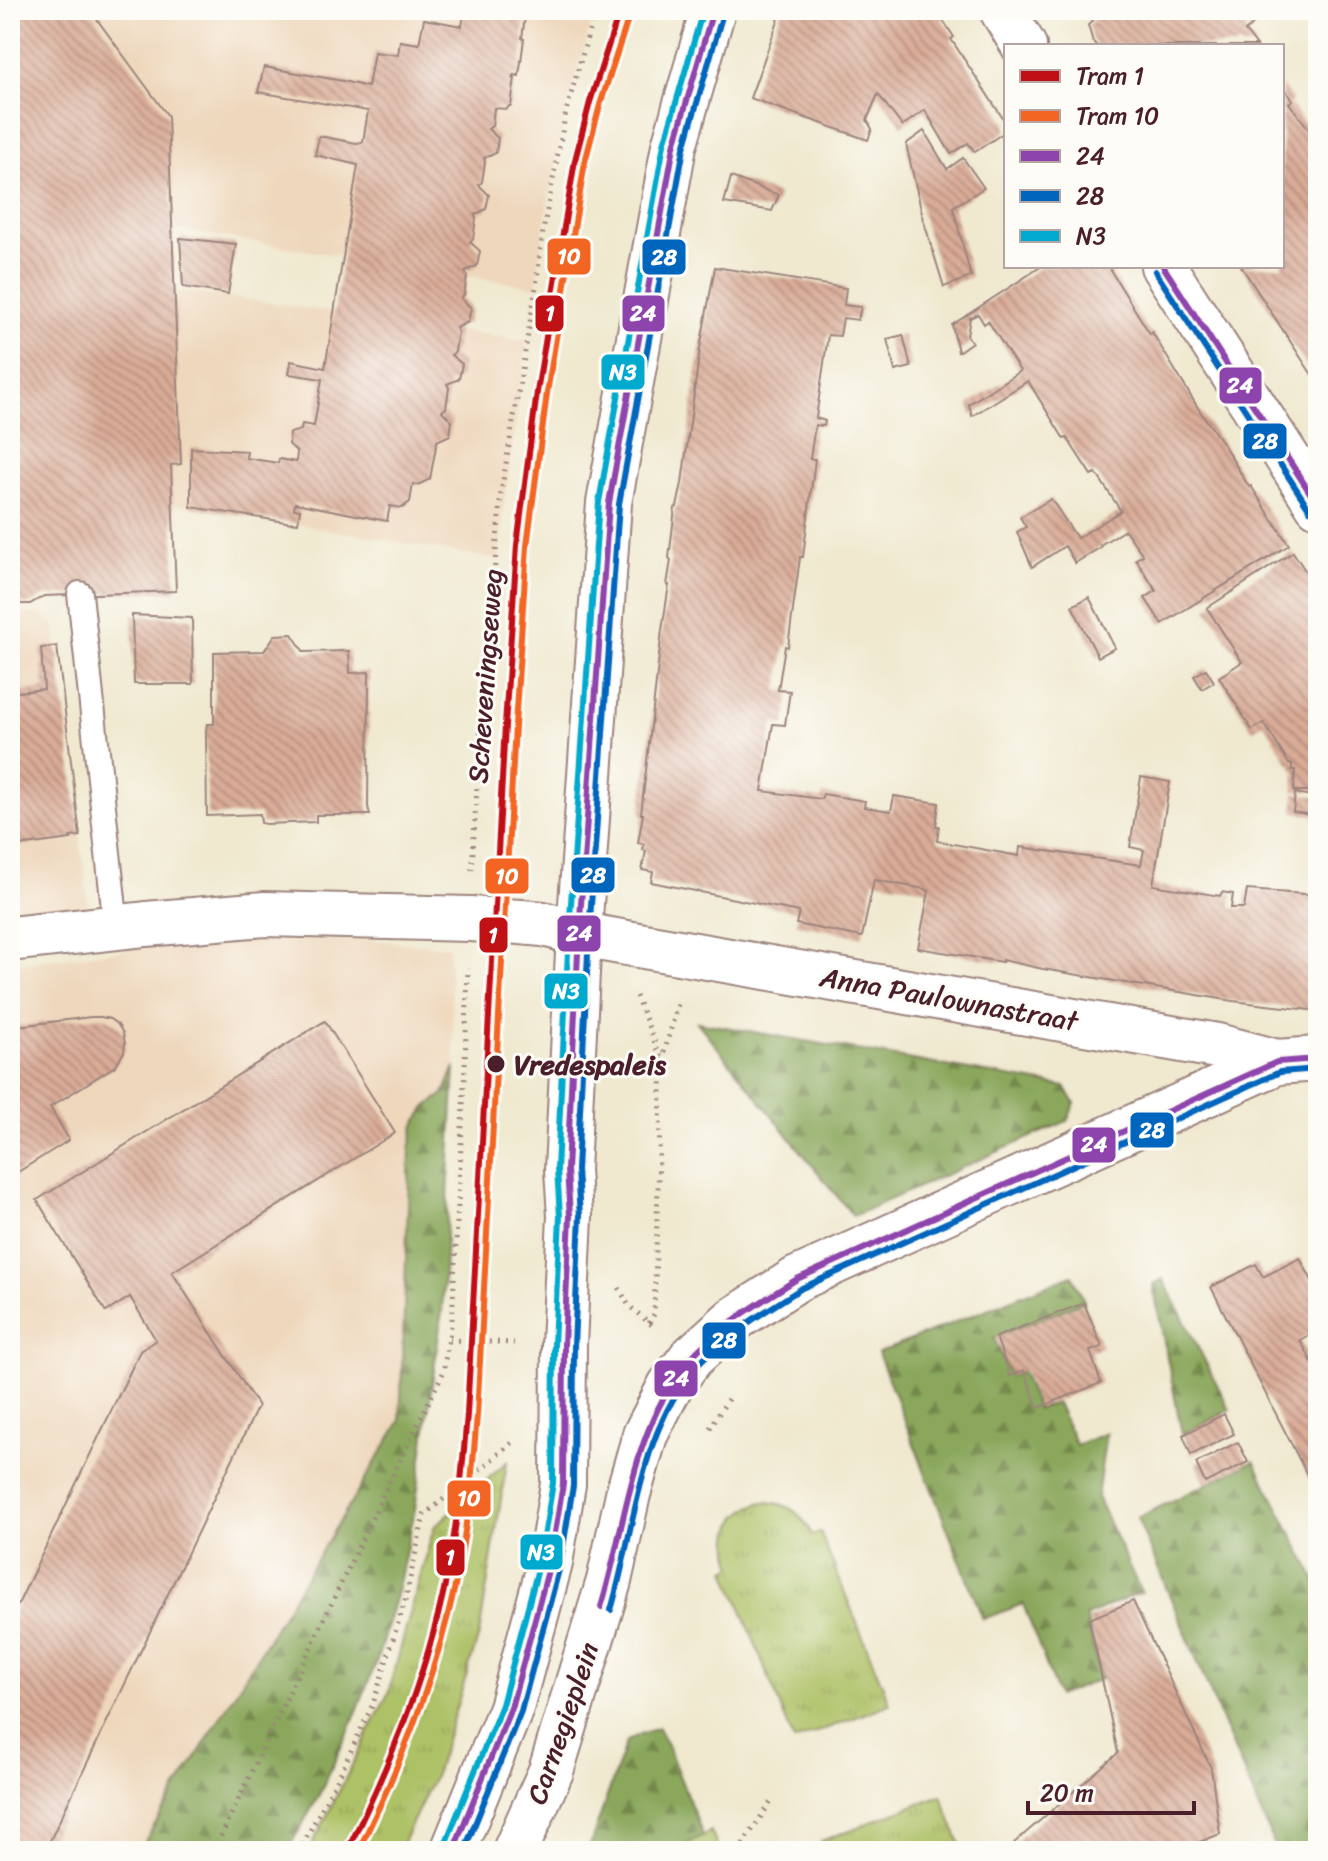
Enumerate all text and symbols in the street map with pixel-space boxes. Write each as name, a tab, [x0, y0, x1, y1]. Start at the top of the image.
legend	[1004, 44, 1284, 268]
text: Tram 1	[1076, 55, 1144, 97]
text: Tram 10	[1076, 95, 1159, 137]
text: 24	[1076, 135, 1105, 177]
text: 28	[1076, 175, 1104, 217]
text: N3	[1076, 215, 1106, 257]
line badge: 10	[546, 237, 592, 276]
text: 10	[557, 237, 581, 276]
line badge: 28	[641, 238, 687, 276]
text: 28	[650, 238, 678, 277]
line badge: 1	[534, 294, 565, 333]
text: 1	[545, 294, 555, 333]
line badge: 24	[621, 294, 666, 333]
text: 24	[629, 294, 656, 333]
line badge: N3	[600, 353, 646, 391]
text: N3	[608, 353, 637, 392]
line badge: 24	[1218, 366, 1263, 405]
text: 24	[1226, 366, 1253, 405]
line badge: 28	[1242, 422, 1288, 460]
text: 28	[1251, 422, 1279, 461]
street label: Scheveningseweg	[453, 567, 517, 785]
line badge: 28	[570, 856, 616, 894]
text: 28	[579, 856, 607, 895]
line badge: 10	[484, 857, 530, 895]
text: 10	[495, 857, 519, 896]
line badge: 24	[556, 914, 602, 953]
text: 24	[565, 914, 592, 953]
line badge: 1	[478, 916, 509, 954]
text: 1	[488, 916, 498, 955]
street label: Anna Paulownastraat	[815, 952, 1084, 1046]
line badge: N3	[543, 972, 589, 1010]
text: N3	[551, 972, 580, 1011]
place label: Vredespaleis	[514, 1040, 666, 1089]
marker: Vredespaleis	[485, 1053, 507, 1075]
line badge: 28	[1129, 1111, 1175, 1149]
text: 28	[1138, 1111, 1166, 1150]
text: 24	[1080, 1125, 1107, 1164]
line badge: 24	[1071, 1126, 1117, 1164]
line badge: 28	[701, 1321, 747, 1360]
text: 28	[710, 1321, 738, 1360]
line badge: 24	[653, 1359, 699, 1398]
text: 24	[662, 1359, 689, 1398]
line badge: 10	[446, 1479, 492, 1518]
text: 10	[457, 1479, 481, 1518]
line badge: N3	[519, 1533, 564, 1571]
text: N3	[526, 1533, 555, 1572]
line badge: 1	[435, 1538, 466, 1577]
text: 1	[445, 1538, 455, 1577]
street label: Carnegieplein	[512, 1635, 614, 1811]
scale bar	[1028, 1765, 1194, 1815]
text: 20 m	[1040, 1772, 1094, 1814]

